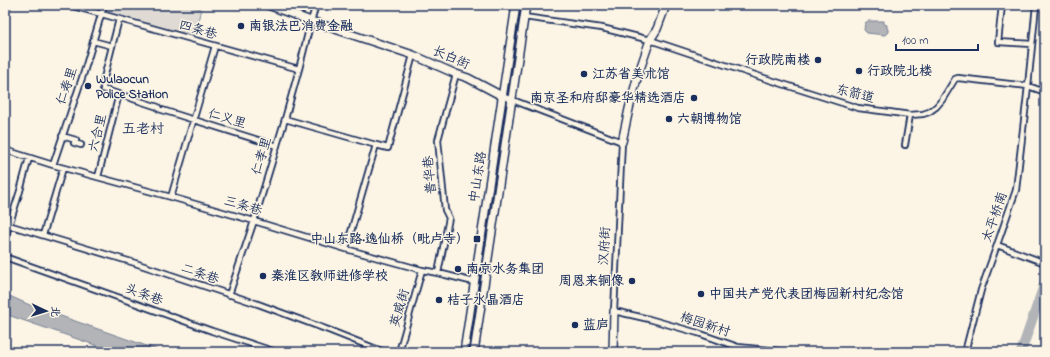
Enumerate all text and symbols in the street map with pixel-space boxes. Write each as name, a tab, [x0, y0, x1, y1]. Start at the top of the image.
street label: 四条巷	[177, 15, 219, 45]
place label: 南银法巴消费金融	[249, 17, 353, 36]
marker: 南银法巴消费金融	[236, 21, 246, 31]
scale bar	[896, 26, 978, 52]
text: 100 m	[902, 32, 929, 50]
street label: 长白街	[429, 42, 473, 74]
place label: 行政院南楼	[745, 51, 810, 70]
marker: 行政院南楼	[813, 55, 823, 65]
place label: 行政院北楼	[867, 62, 932, 81]
street label: 仁寿里	[52, 64, 82, 108]
place label: 江苏省美术馆	[592, 65, 670, 84]
marker: 行政院北楼	[854, 66, 864, 76]
marker: 江苏省美术馆	[579, 69, 589, 79]
place label: Wulaocun Police Station	[96, 70, 169, 104]
street label: 东箭道	[834, 80, 876, 108]
marker: Wulaocun Police Station	[83, 81, 93, 91]
place label: 南京圣和府邸豪华精选酒店	[530, 89, 686, 108]
marker: 南京圣和府邸豪华精选酒店	[689, 93, 699, 103]
street label: 仁义里	[206, 104, 248, 134]
place label: 六朝博物馆	[677, 110, 742, 129]
street label: 六合里	[84, 112, 112, 154]
marker: 六朝博物馆	[664, 114, 674, 124]
district label: 五老村	[122, 119, 164, 140]
street label: 仁孝里	[247, 135, 277, 177]
street label: 中山东路	[465, 150, 491, 204]
street label: 普华巷	[419, 155, 441, 195]
street label: 太平桥南	[978, 189, 1012, 245]
street label: 三条巷	[222, 191, 264, 221]
street label: 汉府街	[594, 226, 616, 266]
place label: 中山东路·逸仙桥（毗卢寺）	[310, 230, 469, 249]
marker: 中山东路·逸仙桥（毗卢寺）	[472, 234, 482, 244]
street label: 二条巷	[178, 259, 222, 289]
place label: 南京水务集团	[466, 260, 544, 279]
marker: 南京水务集团	[453, 264, 463, 274]
place label: 秦淮区教师进修学校	[271, 267, 388, 286]
marker: 秦淮区教师进修学校	[258, 271, 268, 281]
place label: 周恩来铜像	[559, 272, 624, 291]
marker: 周恩来铜像	[627, 276, 637, 286]
street label: 头条巷	[122, 279, 166, 311]
place label: 中国共产党代表团梅园新村纪念馆	[709, 285, 904, 304]
street label: 英威街	[385, 287, 415, 329]
marker: 中国共产党代表团梅园新村纪念馆	[696, 289, 706, 299]
north arrow	[26, 291, 66, 331]
place label: 桔子水晶酒店	[447, 291, 525, 310]
marker: 桔子水晶酒店	[434, 295, 444, 305]
text: 北	[47, 306, 63, 318]
street label: 梅园新村	[677, 308, 733, 342]
place label: 蓝庐	[583, 316, 609, 335]
marker: 蓝庐	[570, 320, 580, 330]

